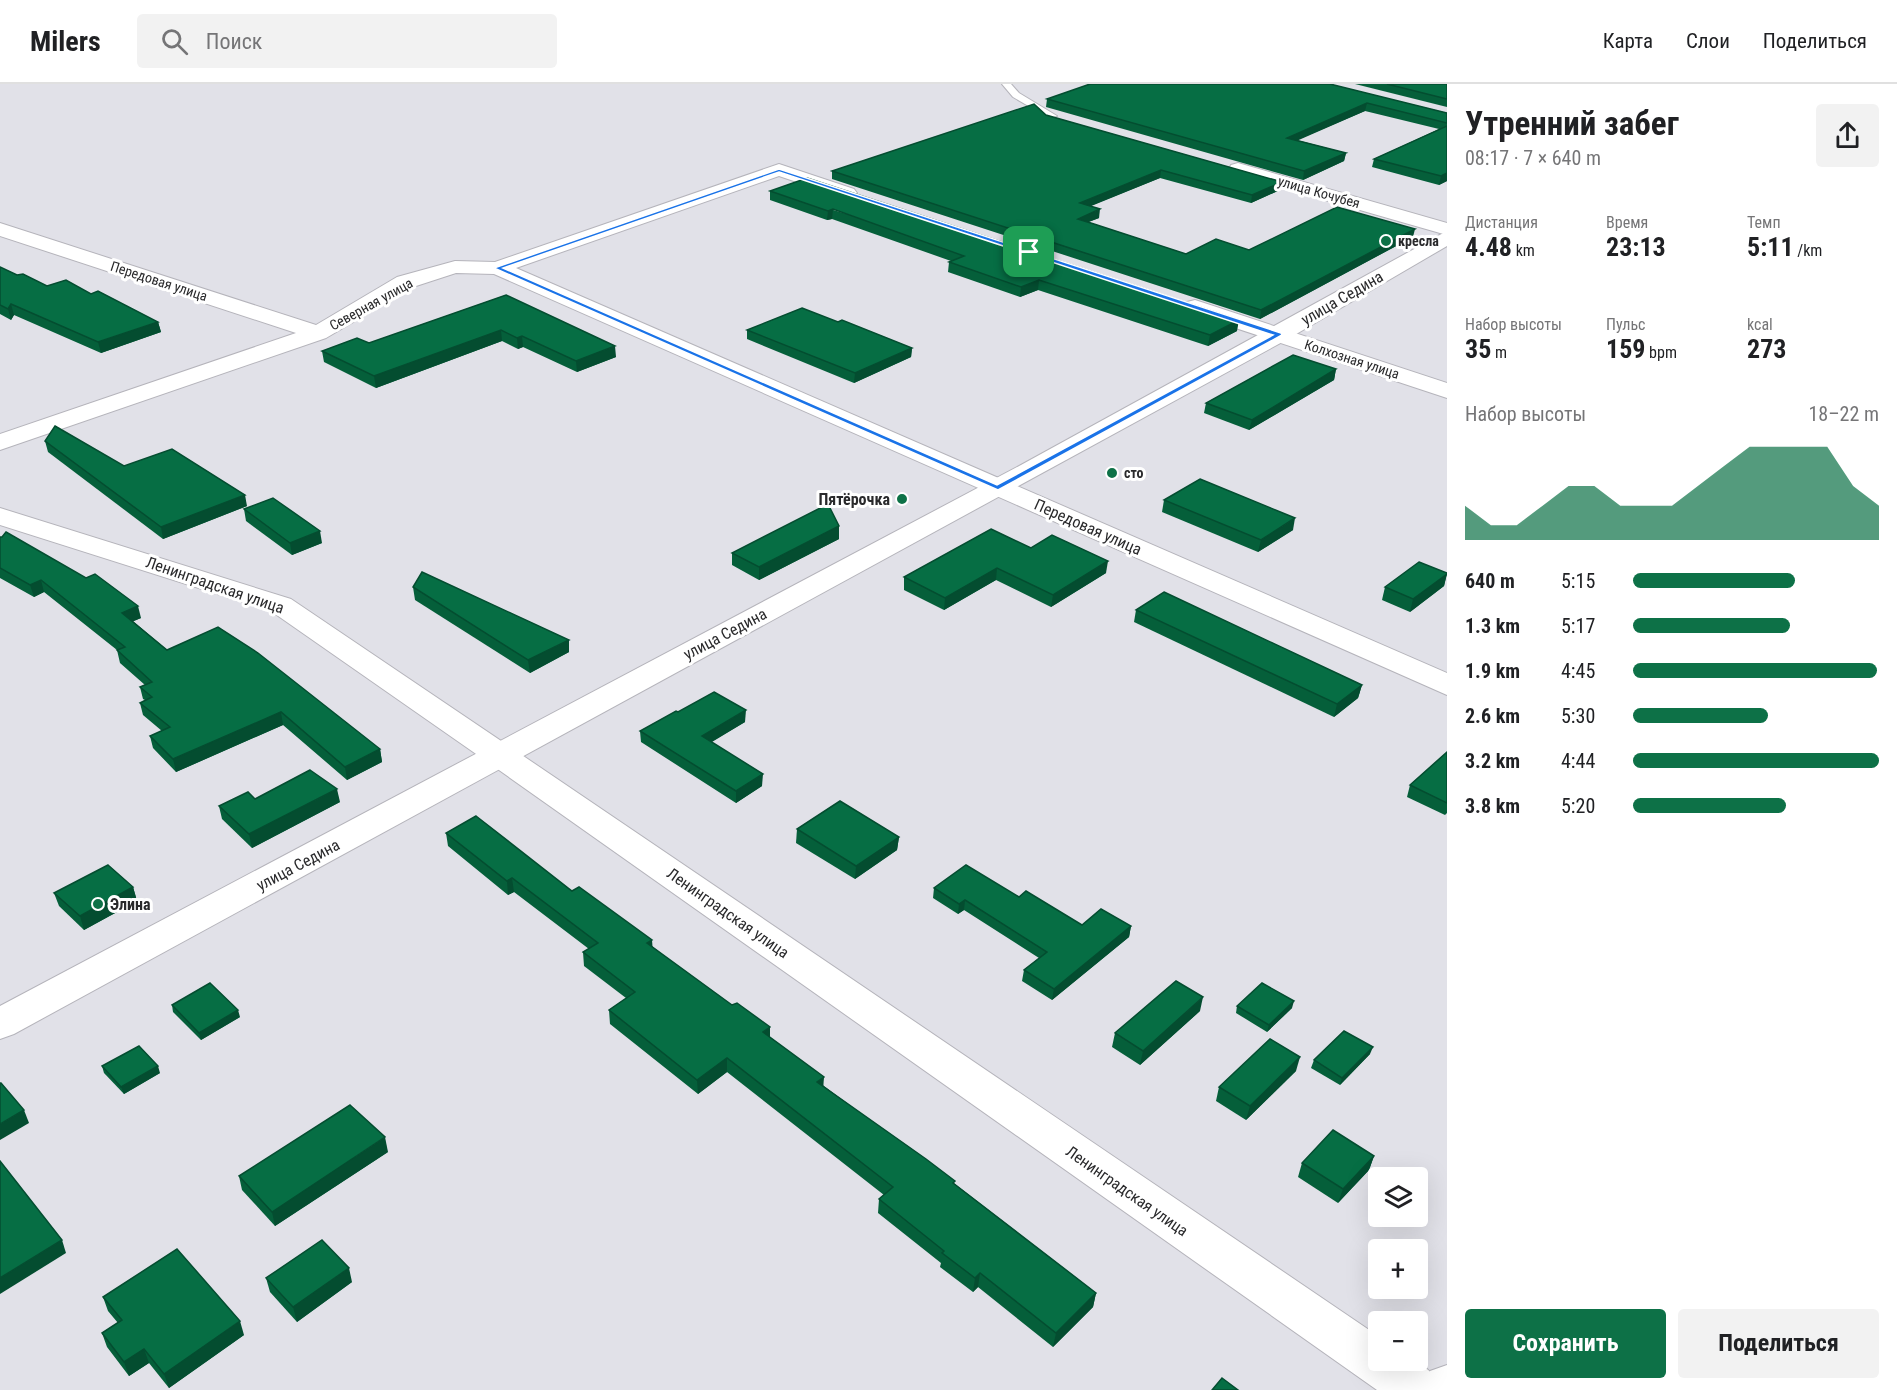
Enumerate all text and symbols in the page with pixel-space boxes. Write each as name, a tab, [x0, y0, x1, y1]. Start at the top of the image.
search box	[137, 14, 557, 68]
text: Milers	[30, 25, 101, 58]
icon: search	[158, 25, 191, 58]
text: Поиск	[206, 29, 262, 54]
text: Карта	[1603, 29, 1653, 53]
text: Слои	[1686, 29, 1730, 53]
text: Поделиться	[1763, 29, 1867, 53]
text: Утренний забег	[1465, 104, 1679, 143]
button: share	[1816, 104, 1879, 167]
text: 08:17 · 7 × 640 m	[1465, 146, 1601, 170]
street label: улица Кочубея	[1276, 173, 1362, 211]
text: Дистанция	[1465, 213, 1538, 232]
text: Время	[1606, 213, 1648, 232]
text: Темп	[1747, 213, 1781, 232]
pin	[1003, 226, 1054, 277]
text: 4.48	[1465, 232, 1512, 262]
text: 23:13	[1606, 232, 1666, 262]
text: 5:11	[1747, 232, 1794, 262]
place label: кресла	[1398, 233, 1439, 249]
marker: кресла	[1379, 234, 1393, 248]
icon: arrive	[1012, 235, 1045, 268]
text: km	[1512, 241, 1535, 260]
text: /km	[1794, 241, 1822, 260]
street label: Передовая улица	[109, 258, 209, 304]
street label: улица Седина	[1298, 267, 1386, 329]
street label: Северная улица	[327, 275, 415, 333]
text: Набор высоты	[1465, 315, 1562, 334]
text: Пульс	[1606, 315, 1645, 334]
text: kcal	[1747, 315, 1773, 334]
text: 35	[1465, 334, 1491, 364]
text: 159	[1606, 334, 1645, 364]
text: 273	[1747, 334, 1786, 364]
street label: Колхозная улица	[1303, 336, 1401, 382]
text: m	[1491, 343, 1507, 362]
text: bpm	[1645, 343, 1677, 362]
text: Набор высоты	[1465, 402, 1586, 426]
text: 18–22 m	[1808, 402, 1879, 426]
place label: сто	[1124, 465, 1144, 481]
marker: сто	[1105, 466, 1119, 480]
place label: Пятёрочка	[819, 490, 890, 509]
marker: Пятёрочка	[895, 492, 909, 506]
street label: Передовая улица	[1031, 495, 1145, 559]
street label: Ленинградская улица	[143, 552, 287, 618]
text: 640 m	[1465, 569, 1515, 593]
text: 5:15	[1561, 569, 1595, 593]
street label: улица Седина	[680, 604, 770, 664]
text: 1.3 km	[1465, 614, 1520, 638]
text: 5:17	[1561, 614, 1595, 638]
text: 1.9 km	[1465, 659, 1520, 683]
text: 4:45	[1561, 659, 1595, 683]
text: 2.6 km	[1465, 704, 1520, 728]
text: 5:30	[1561, 704, 1595, 728]
text: 3.2 km	[1465, 749, 1520, 773]
text: 4:44	[1561, 749, 1595, 773]
text: 3.8 km	[1465, 794, 1520, 818]
text: 5:20	[1561, 794, 1595, 818]
street label: улица Седина	[253, 835, 343, 895]
street label: Ленинградская улица	[663, 864, 793, 962]
place label: Элина	[110, 895, 151, 914]
marker: Элина	[91, 897, 105, 911]
street label: Ленинградская улица	[1062, 1142, 1192, 1240]
map controls	[1368, 1167, 1428, 1371]
button: layers	[1368, 1167, 1428, 1227]
button: +	[1368, 1239, 1428, 1299]
button: Сохранить	[1465, 1309, 1666, 1378]
button: Поделиться	[1678, 1309, 1879, 1378]
button: −	[1368, 1311, 1428, 1371]

